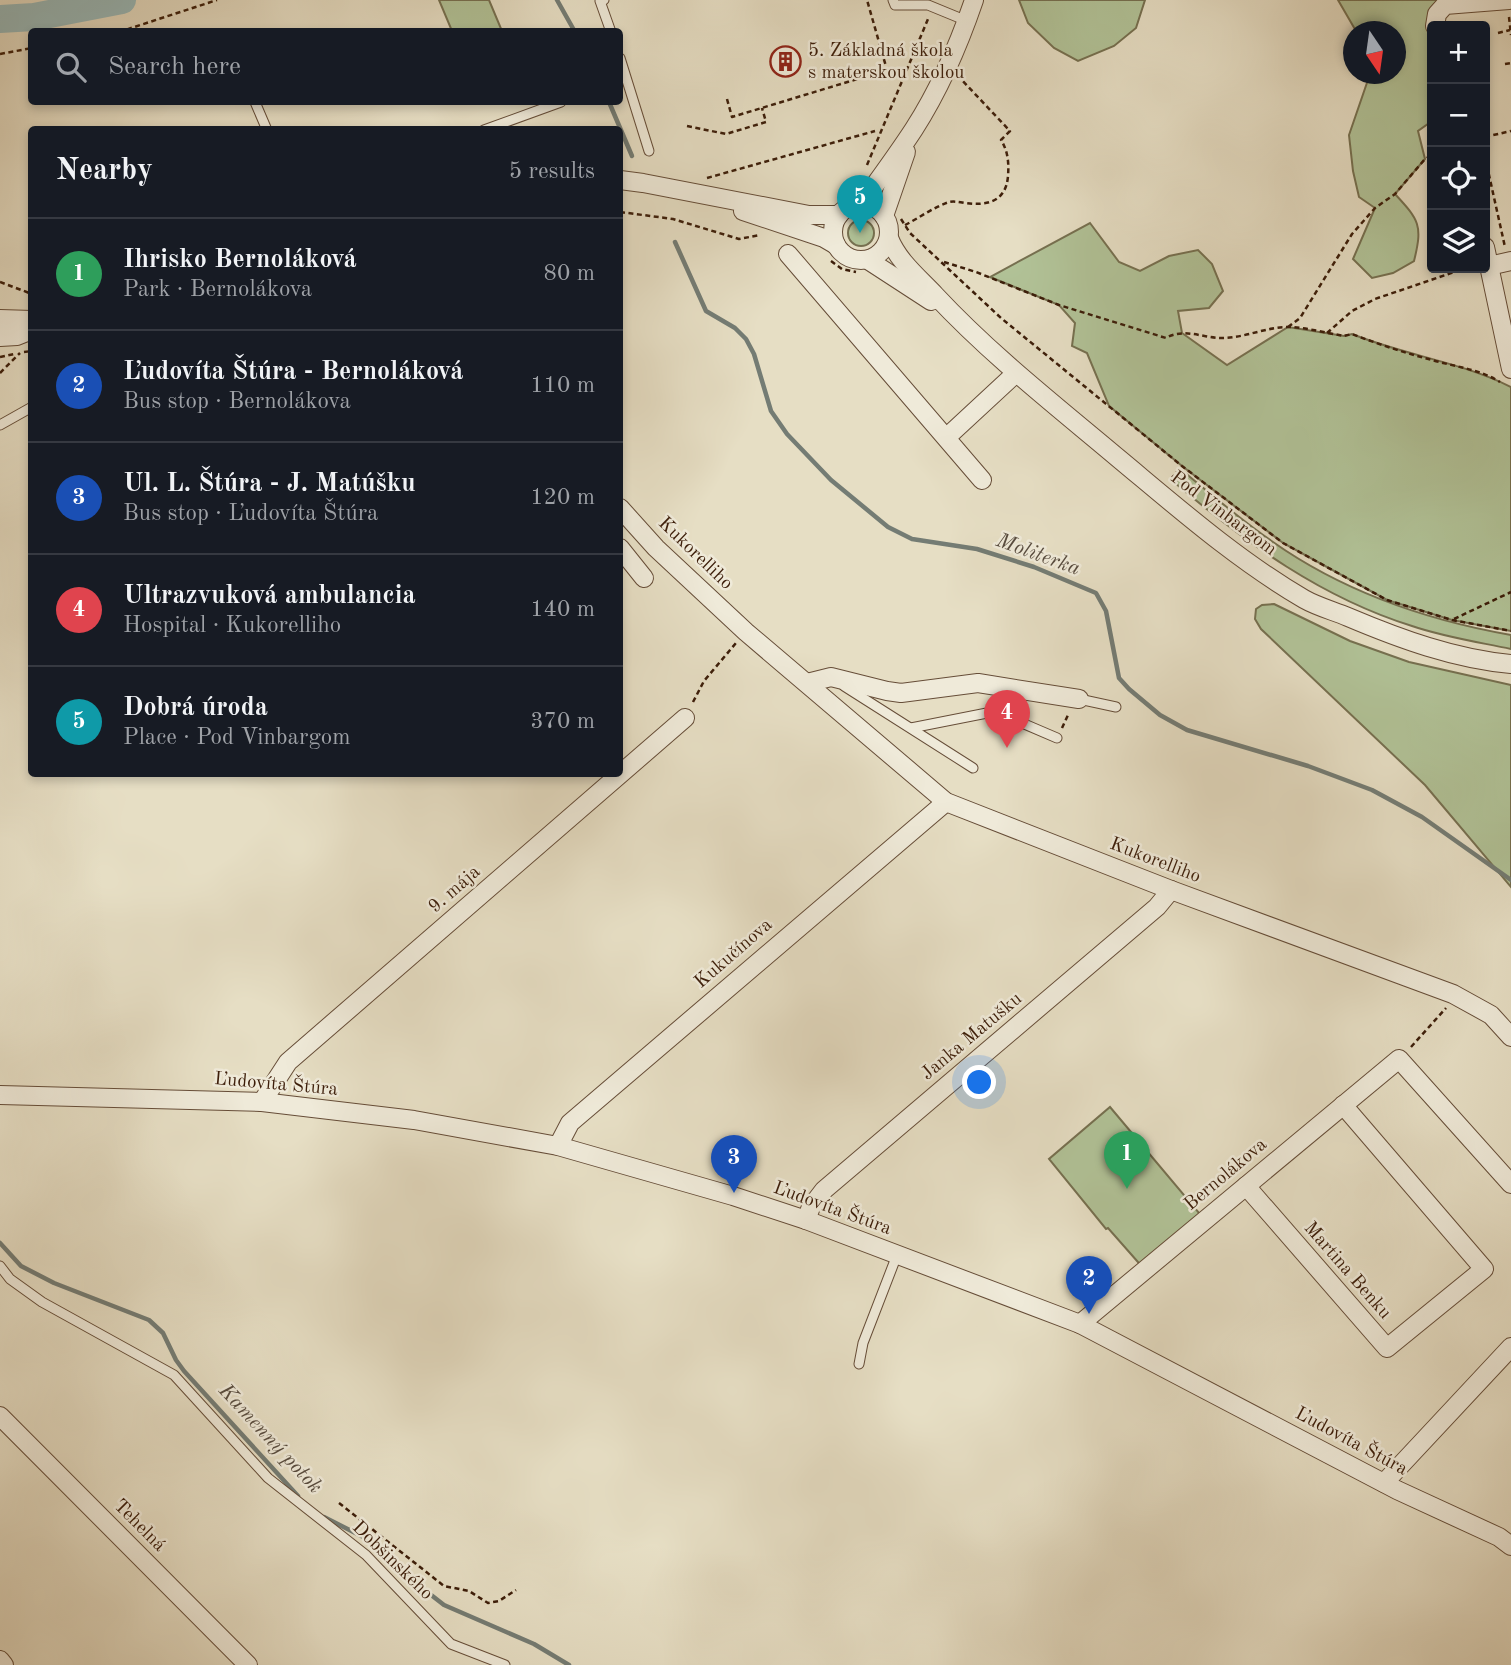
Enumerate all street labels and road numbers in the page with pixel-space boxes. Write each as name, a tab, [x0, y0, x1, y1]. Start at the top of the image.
street label: Pod Vinbargom	[1166, 468, 1280, 560]
street label: Kukorelliho	[654, 514, 736, 594]
street label: Kukorelliho	[1107, 835, 1203, 887]
street label: 9. mája	[426, 862, 485, 917]
street label: Kukučínova	[692, 915, 777, 993]
street label: Janka Matušku	[918, 990, 1026, 1084]
street label: Ľudovíta Štúra	[213, 1065, 340, 1100]
street label: Bernolákova	[1181, 1135, 1271, 1215]
street label: Ľudovíta Štúra	[770, 1174, 896, 1239]
street label: Martina Benku	[1300, 1219, 1394, 1323]
street label: Ľudovíta Štúra	[1292, 1400, 1413, 1480]
street label: Tehelná	[109, 1496, 169, 1556]
street label: Dobšinského	[348, 1518, 436, 1604]

